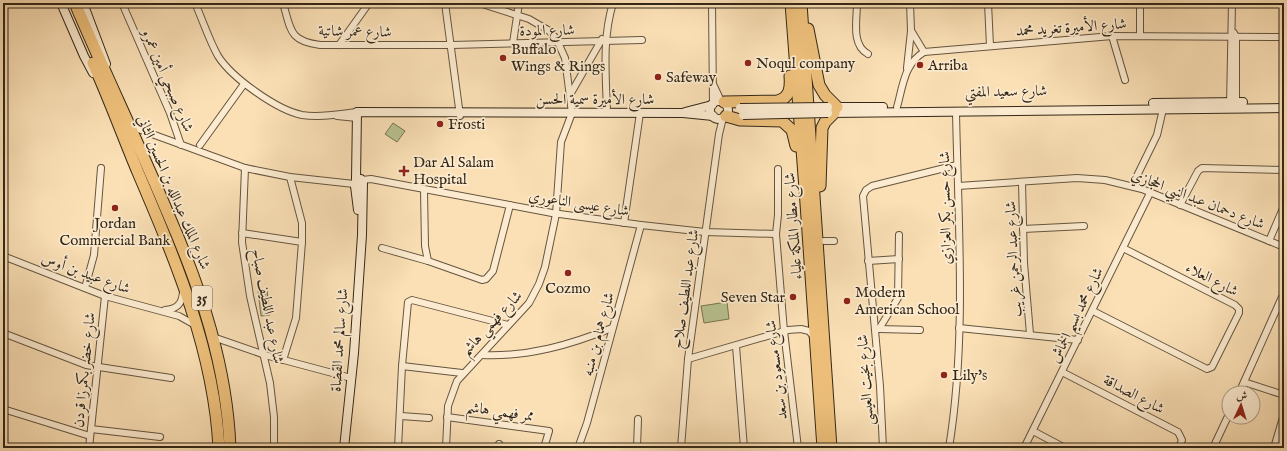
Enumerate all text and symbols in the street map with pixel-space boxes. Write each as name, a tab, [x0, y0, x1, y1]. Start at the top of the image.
street label: شارع الأميرة تغريد محمد	[1015, 12, 1127, 44]
street label: شارع عمر شاتية	[318, 21, 392, 45]
street label: شارع المودة	[519, 21, 575, 43]
street label: شارع صبحي أمين عمرو	[133, 23, 200, 136]
place label: Buffalo Wings & Rings	[511, 40, 605, 76]
marker: Buffalo Wings & Rings	[498, 53, 508, 63]
place label: Noqul company	[756, 54, 856, 73]
place label: Arriba	[927, 56, 968, 75]
marker: Noqul company	[743, 58, 753, 68]
marker: Arriba	[915, 60, 925, 70]
place label: Safeway	[666, 68, 717, 87]
marker: Safeway	[653, 72, 663, 82]
street label: شارع سعيد المفتي	[965, 81, 1047, 106]
street label: شارع الأميرة سمية الحسن	[536, 88, 654, 112]
street label: شارع الملك عبدالله بن الحسين الثاني	[130, 112, 215, 274]
place label: Frosti	[448, 115, 485, 134]
marker: Frosti	[435, 119, 445, 129]
street label: شارع حسن بكر العزازي	[935, 151, 959, 265]
place label: Dar Al Salam Hospital	[413, 153, 495, 189]
marker: Dar Al Salam Hospital	[398, 165, 410, 177]
street label: شارع دحمان عبد النبي الحجازي	[1127, 165, 1267, 237]
street label: شارع مطار الملكة علياء	[780, 172, 810, 280]
street label: شارع عيسى الناعوري	[527, 186, 631, 224]
street label: شارع عبد الرحمن غريب	[1001, 200, 1029, 318]
marker: Jordan Commercial Bank	[110, 203, 120, 213]
place label: Jordan Commercial Bank	[59, 214, 171, 250]
street label: شارع عبد اللطيف صلاح	[668, 228, 706, 350]
street label: شارع عبيد بن أوس	[38, 247, 133, 301]
street label: شارع عبد اللطيف صباح	[244, 247, 288, 366]
street label: شارع العلاء	[1181, 258, 1241, 303]
street label: شارع محمد بسيم الخماش	[1045, 264, 1112, 368]
marker: Cozmo	[563, 268, 573, 278]
place label: Cozmo	[545, 279, 591, 298]
place label: Modern American School	[854, 283, 960, 319]
road number: 35	[192, 286, 212, 310]
street label: شارع فهمي هاشم	[456, 287, 530, 363]
street label: شارع سالم محمد القضاة	[326, 288, 356, 393]
place label: Seven Star	[721, 288, 785, 307]
street label: شارع همام بن منبه	[578, 290, 622, 379]
marker: Seven Star	[788, 292, 798, 302]
marker: Modern American School	[842, 296, 852, 306]
street label: شارع خضر بكمرزا قردن	[69, 312, 103, 429]
street label: شارع مسعود بن سعد	[761, 319, 795, 421]
street label: شارع بخيت العيسى	[853, 334, 881, 426]
place label: Lily's	[952, 366, 987, 385]
marker: Lily's	[939, 370, 949, 380]
street label: شارع الصداقة	[1099, 370, 1168, 421]
north arrow	[1221, 385, 1261, 425]
text: ش	[1236, 389, 1248, 403]
street label: ممر فهمي هاشم	[464, 397, 535, 431]

